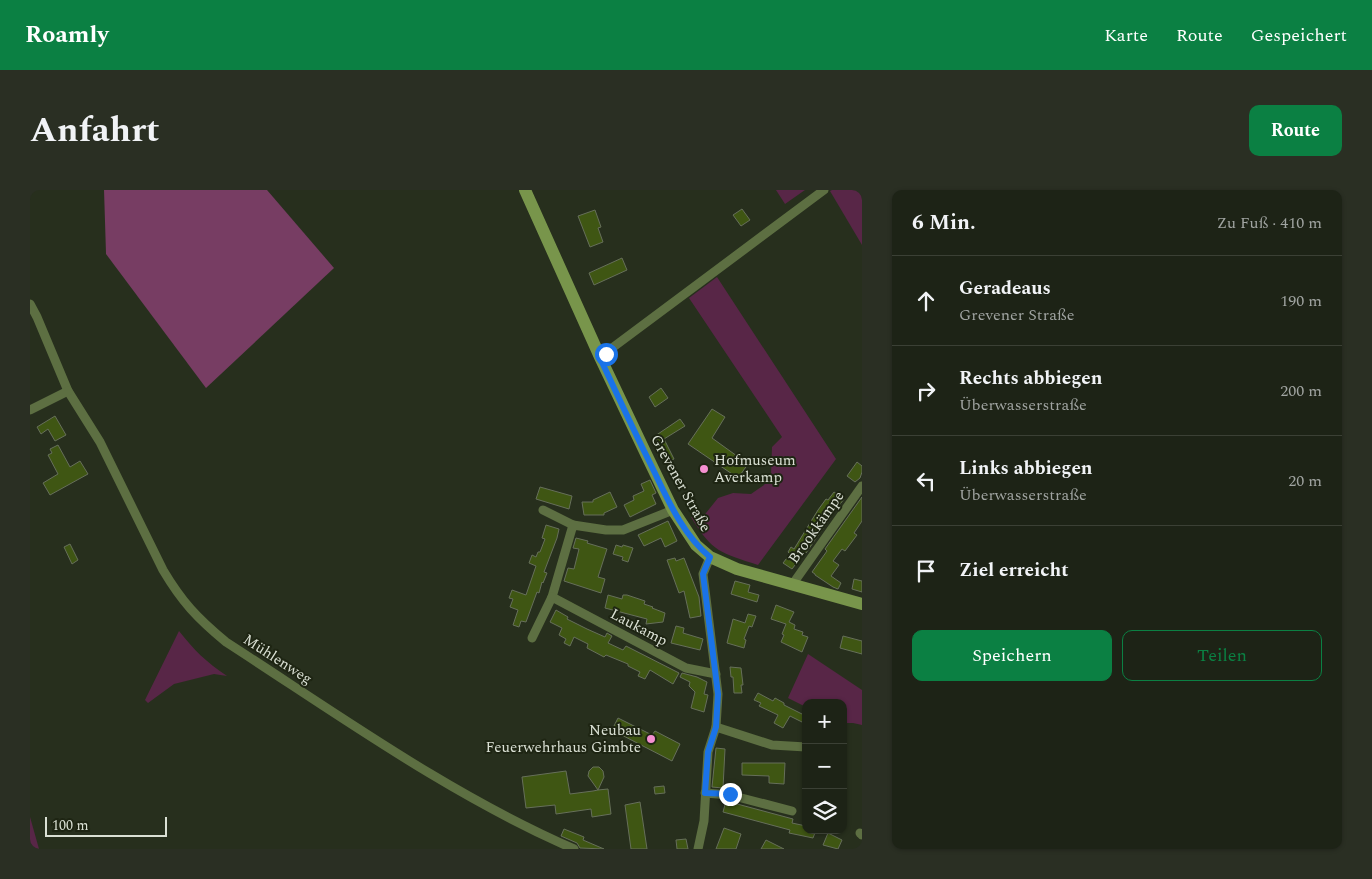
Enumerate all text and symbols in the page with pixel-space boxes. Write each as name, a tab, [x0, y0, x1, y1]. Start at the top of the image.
text: Roamly	[25, 17, 109, 53]
text: Karte	[1104, 22, 1148, 49]
text: Route	[1176, 22, 1223, 49]
text: Gespeichert	[1251, 22, 1347, 49]
text: Anfahrt	[30, 104, 160, 157]
button: Route	[1249, 105, 1342, 156]
text: 6 Min.	[912, 207, 976, 239]
text: Zu Fuß · 410 m	[1217, 211, 1322, 235]
text: Geradeaus	[959, 274, 1051, 303]
icon: ahead	[912, 287, 940, 315]
text: 190 m	[1280, 289, 1322, 313]
text: Grevener Straße	[959, 303, 1074, 327]
route start	[595, 343, 618, 366]
text: Rechts abbiegen	[959, 364, 1103, 393]
icon: right	[912, 377, 940, 405]
text: 200 m	[1280, 379, 1322, 403]
text: Überwasserstraße	[959, 393, 1087, 417]
street label: Grevener Straße	[644, 430, 717, 536]
place label: Hofmuseum Averkamp	[714, 449, 796, 489]
text: Links abbiegen	[959, 454, 1093, 483]
marker: Hofmuseum Averkamp	[698, 463, 710, 475]
icon: left	[912, 467, 940, 495]
text: 20 m	[1288, 469, 1322, 493]
text: Überwasserstraße	[959, 483, 1087, 507]
street label: Brookkämpe	[783, 486, 850, 569]
text: Ziel erreicht	[959, 556, 1069, 585]
icon: arrive	[912, 557, 940, 585]
street label: Laukamp	[606, 603, 672, 652]
street label: Mühlenweg	[239, 628, 317, 690]
button: Speichern	[912, 630, 1112, 681]
button: Teilen	[1122, 630, 1322, 681]
map controls	[802, 699, 847, 834]
button: +	[802, 699, 847, 744]
place label: Neubau Feuerwehrhaus Gimbte	[486, 719, 641, 759]
marker: Neubau Feuerwehrhaus Gimbte	[645, 733, 657, 745]
button: −	[802, 744, 847, 789]
route end	[719, 783, 742, 806]
button: layers	[802, 789, 847, 834]
scale bar	[45, 814, 168, 837]
text: 100 m	[52, 815, 89, 836]

